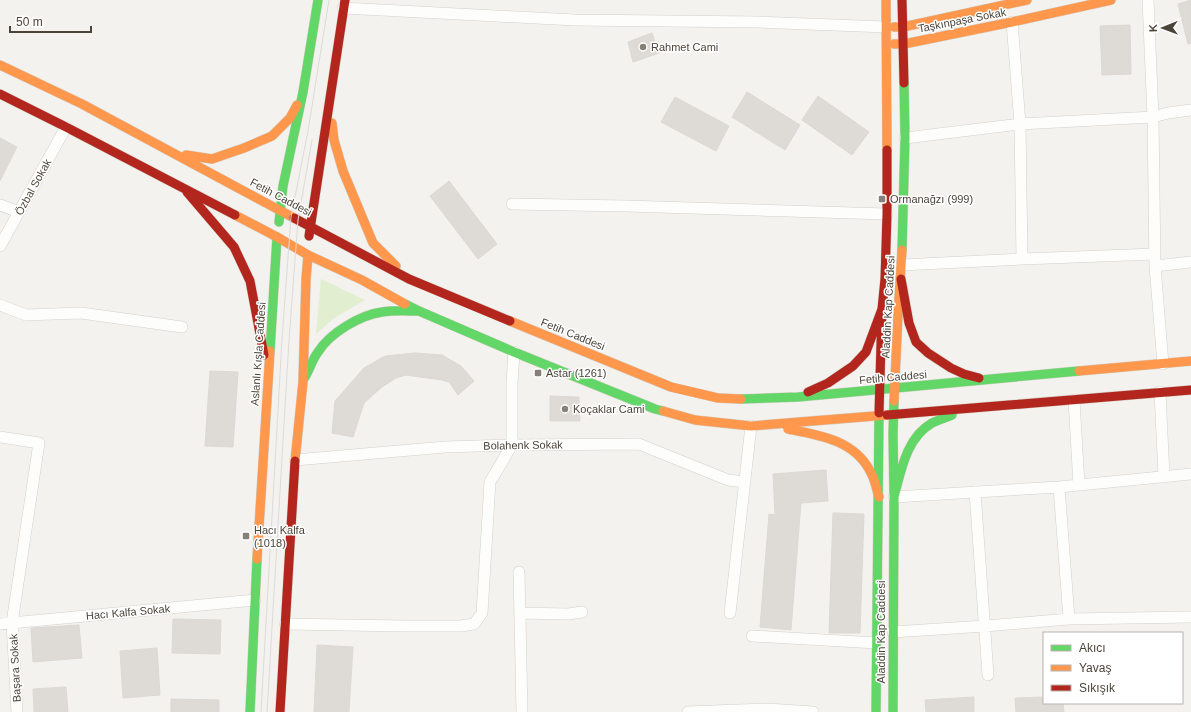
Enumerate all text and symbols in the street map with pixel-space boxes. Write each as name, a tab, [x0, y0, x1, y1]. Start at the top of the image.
street label: Taşkınpaşa Sokak	[917, 5, 1007, 34]
scale bar	[10, 8, 91, 34]
north arrow	[1143, 8, 1183, 48]
text: 50 m	[16, 15, 43, 29]
text: K	[1147, 24, 1159, 32]
place label: Rahmet Cami	[651, 41, 718, 53]
marker: Rahmet Cami	[638, 42, 648, 52]
street label: Özbal Sokak	[13, 156, 54, 217]
street label: Fetih Caddesi	[248, 176, 314, 218]
place label: Ormanağzı (999)	[890, 193, 973, 205]
marker: Ormanağzı (999)	[877, 194, 887, 204]
street label: Aladdin Kap Caddesi	[879, 255, 897, 359]
street label: Aslanlı Kışla Caddesi	[248, 302, 268, 406]
street label: Fetih Caddesi	[539, 316, 607, 352]
place label: Astar (1261)	[546, 367, 607, 379]
marker: Astar (1261)	[533, 368, 543, 378]
street label: Fetih Caddesi	[859, 368, 927, 386]
place label: Koçaklar Cami	[573, 403, 645, 415]
marker: Koçaklar Cami	[560, 404, 570, 414]
street label: Bolahenk Sokak	[483, 438, 563, 452]
place label: Hacı Kalfa (1018)	[254, 524, 306, 549]
marker: Hacı Kalfa (1018)	[241, 531, 251, 541]
street label: Aladdin Kap Caddesi	[875, 581, 887, 683]
street label: Hacı Kalfa Sokak	[85, 602, 171, 622]
legend	[1043, 632, 1183, 704]
street label: Başara Sokak	[7, 633, 23, 703]
text: Akıcı	[1079, 641, 1106, 655]
text: Yavaş	[1079, 661, 1111, 675]
text: Sıkışık	[1079, 681, 1116, 695]

